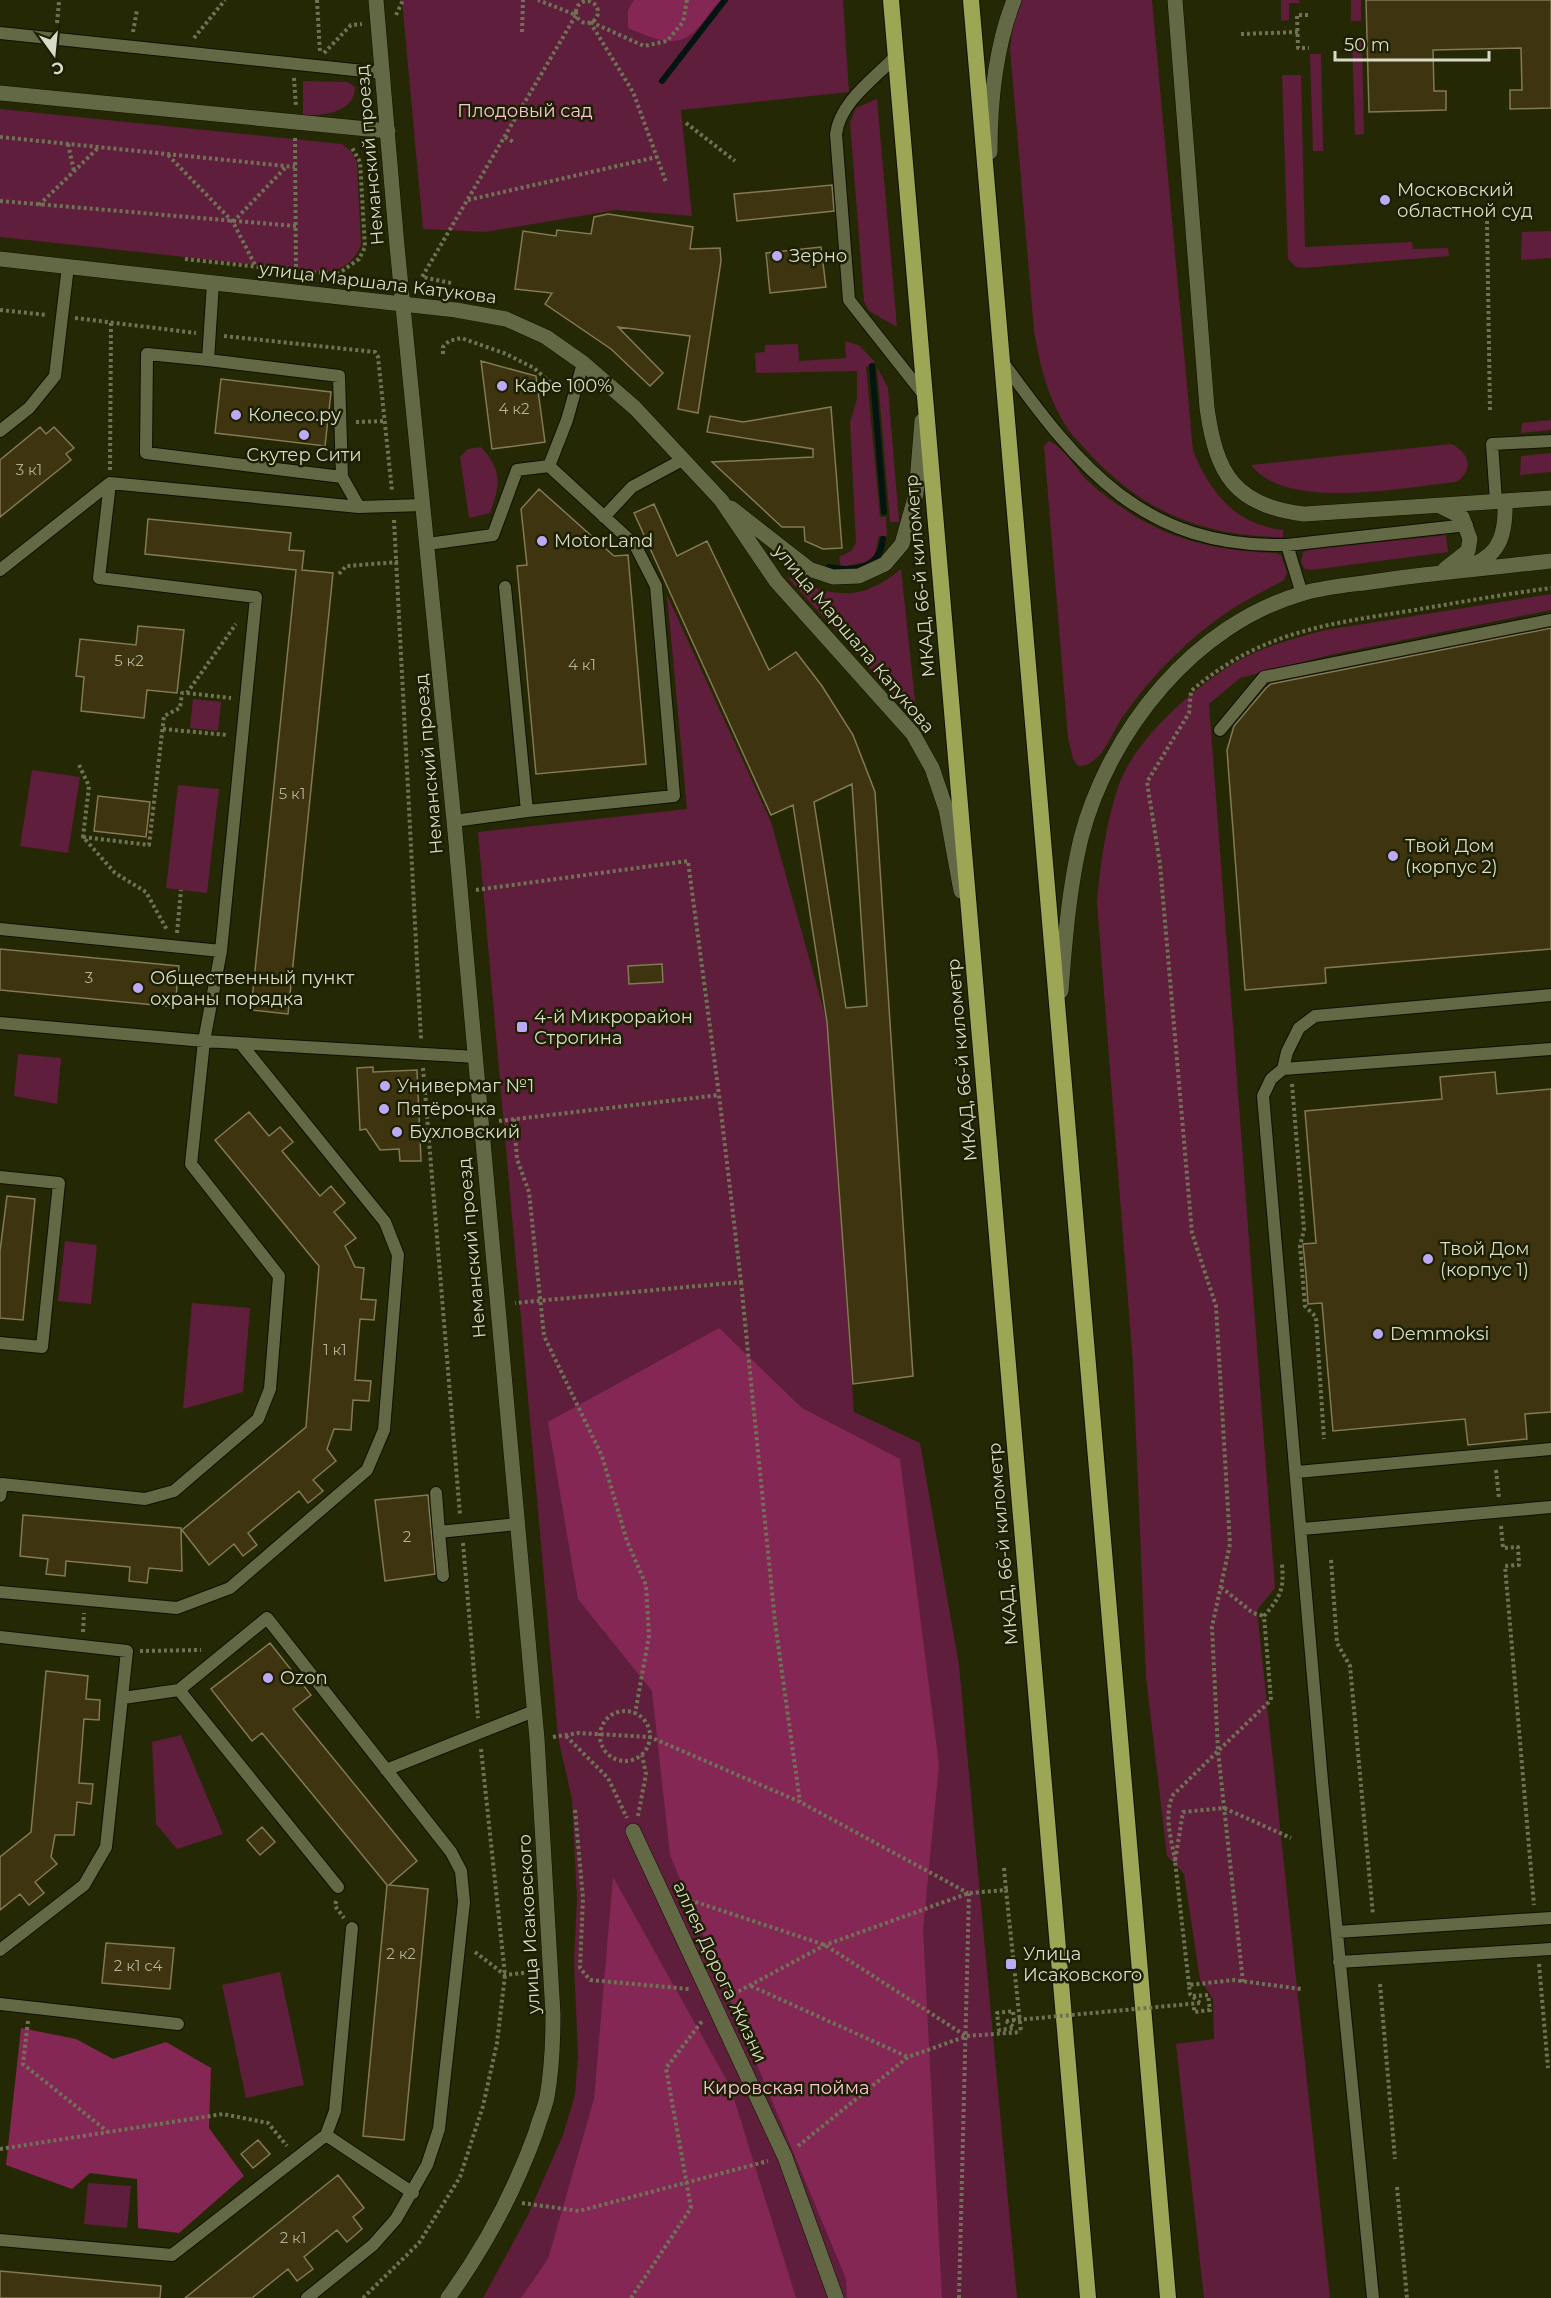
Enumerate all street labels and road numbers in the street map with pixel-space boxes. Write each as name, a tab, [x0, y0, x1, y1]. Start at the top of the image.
street label: Неманский проезд	[351, 63, 389, 246]
street label: улица Маршала Катукова	[257, 257, 498, 309]
street label: МКАД, 66-й километр	[900, 474, 940, 678]
street label: улица Маршала Катукова	[768, 540, 939, 738]
street label: Неманский проезд	[410, 672, 448, 855]
street label: МКАД, 66-й километр	[942, 958, 982, 1162]
street label: Неманский проезд	[453, 1156, 491, 1339]
street label: МКАД, 66-й километр	[983, 1442, 1023, 1646]
street label: улица Исаковского	[513, 1833, 545, 2016]
street label: аллея Дорога Жизни	[668, 1878, 772, 2066]

